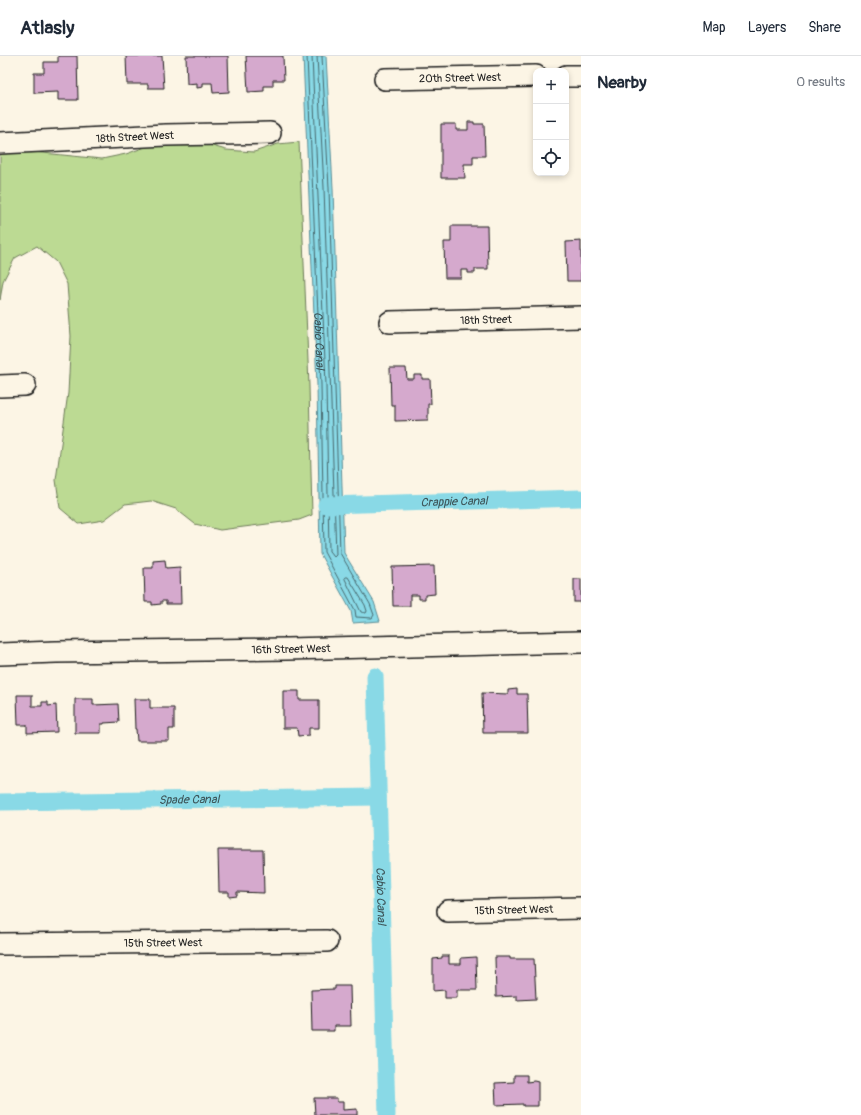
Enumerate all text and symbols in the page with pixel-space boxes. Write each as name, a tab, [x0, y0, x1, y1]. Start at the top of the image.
text: Atlasly	[20, 16, 74, 40]
text: Map	[703, 19, 726, 36]
text: Layers	[748, 19, 786, 36]
text: Share	[808, 19, 841, 36]
map controls	[533, 68, 569, 176]
button: +	[533, 68, 569, 104]
street label: 20th Street West	[419, 70, 502, 85]
text: Nearby	[597, 72, 646, 93]
text: 0 results	[796, 74, 845, 90]
button: −	[533, 104, 569, 140]
street label: 18th Street West	[95, 128, 175, 145]
button: locate	[533, 140, 569, 176]
water label: Cabio Canal	[310, 311, 328, 371]
street label: 18th Street	[460, 312, 513, 327]
water label: Crappie Canal	[420, 493, 489, 510]
street label: 16th Street West	[251, 641, 331, 656]
water label: Spade Canal	[159, 792, 221, 807]
water label: Cabio Canal	[373, 867, 389, 926]
street label: 15th Street West	[474, 902, 554, 917]
street label: 15th Street West	[124, 936, 203, 949]

